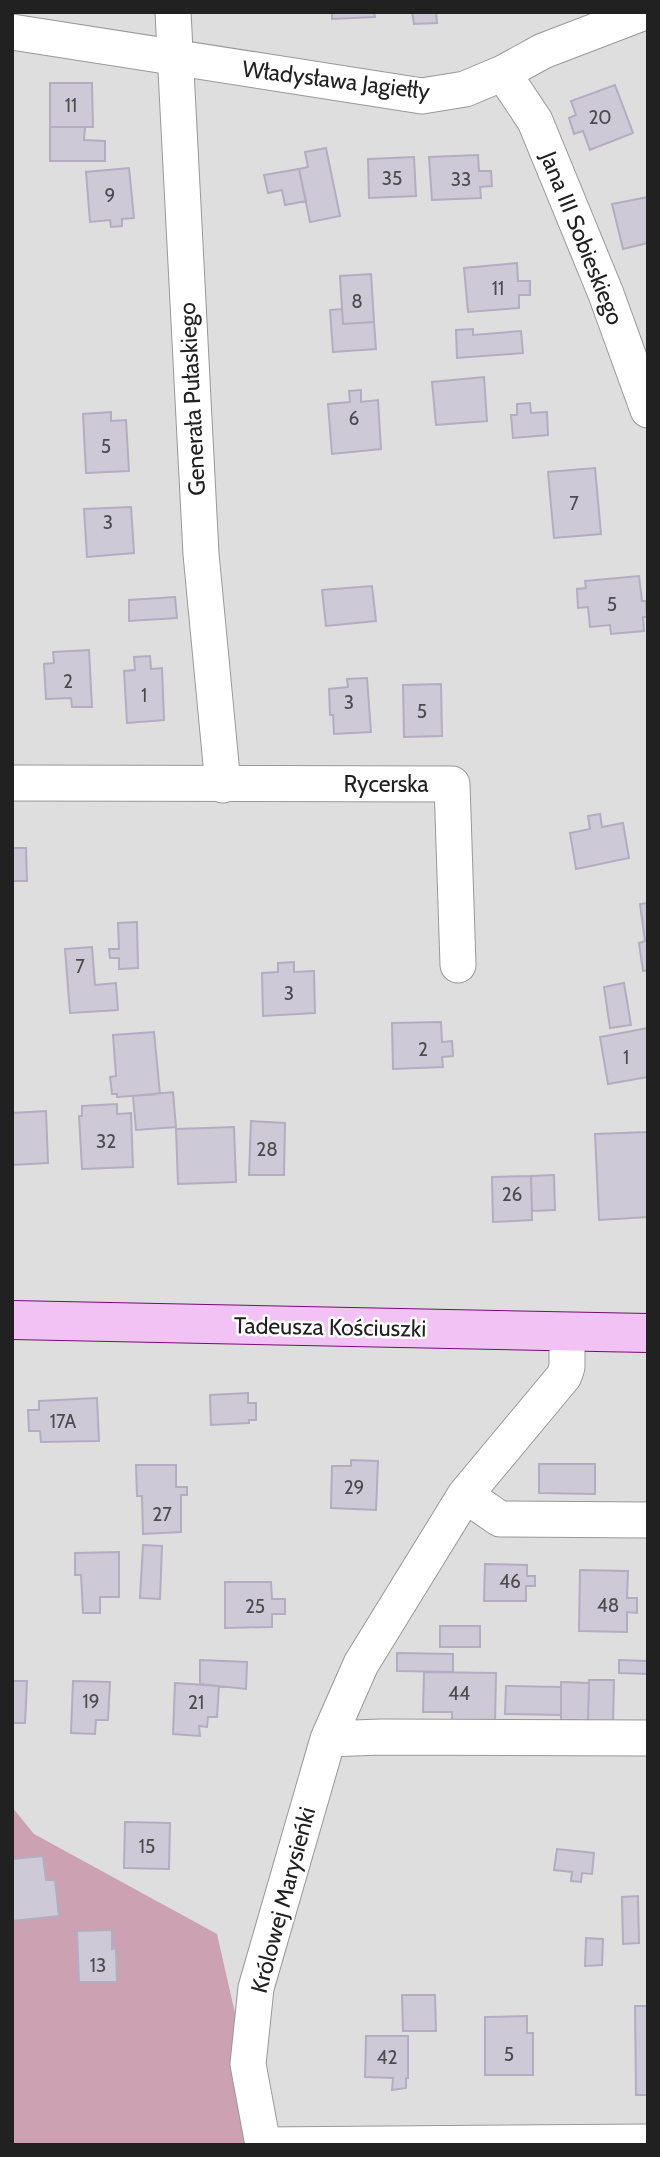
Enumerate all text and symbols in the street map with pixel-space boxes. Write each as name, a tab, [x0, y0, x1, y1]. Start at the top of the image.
street label: Władysława Jagiełły	[241, 55, 432, 105]
house number: 11	[65, 94, 77, 117]
house number: 20	[588, 106, 612, 129]
street label: Jana III Sobieskiego	[534, 146, 630, 329]
house number: 35	[382, 167, 402, 190]
house number: 33	[451, 168, 471, 191]
house number: 9	[105, 184, 115, 207]
house number: 11	[492, 277, 504, 300]
house number: 8	[351, 290, 363, 313]
street label: Generała Pułaskiego	[173, 302, 211, 496]
house number: 6	[349, 407, 359, 430]
house number: 5	[101, 435, 111, 458]
house number: 7	[569, 492, 579, 515]
house number: 3	[103, 511, 113, 534]
house number: 5	[607, 593, 617, 616]
house number: 2	[63, 670, 73, 693]
house number: 1	[141, 684, 147, 707]
house number: 3	[344, 691, 354, 714]
house number: 5	[417, 700, 427, 723]
street label: Rycerska	[343, 770, 429, 798]
house number: 7	[75, 955, 85, 978]
house number: 3	[284, 982, 294, 1005]
house number: 2	[418, 1038, 428, 1061]
house number: 1	[623, 1046, 629, 1069]
house number: 32	[96, 1130, 116, 1153]
house number: 28	[256, 1138, 278, 1161]
house number: 26	[502, 1183, 522, 1206]
street label: Tadeusza Kościuszki	[234, 1311, 426, 1343]
house number: 17A	[50, 1410, 77, 1433]
house number: 29	[344, 1476, 364, 1499]
house number: 27	[152, 1503, 172, 1526]
house number: 46	[499, 1570, 521, 1593]
house number: 48	[597, 1594, 619, 1617]
house number: 25	[245, 1595, 265, 1618]
house number: 44	[448, 1682, 470, 1705]
house number: 19	[83, 1690, 100, 1713]
house number: 21	[188, 1691, 204, 1714]
street label: Królowej Marysieńki	[245, 1804, 321, 1996]
house number: 15	[139, 1835, 155, 1858]
house number: 13	[90, 1954, 106, 1977]
house number: 5	[504, 2043, 514, 2066]
house number: 42	[377, 2046, 397, 2069]

